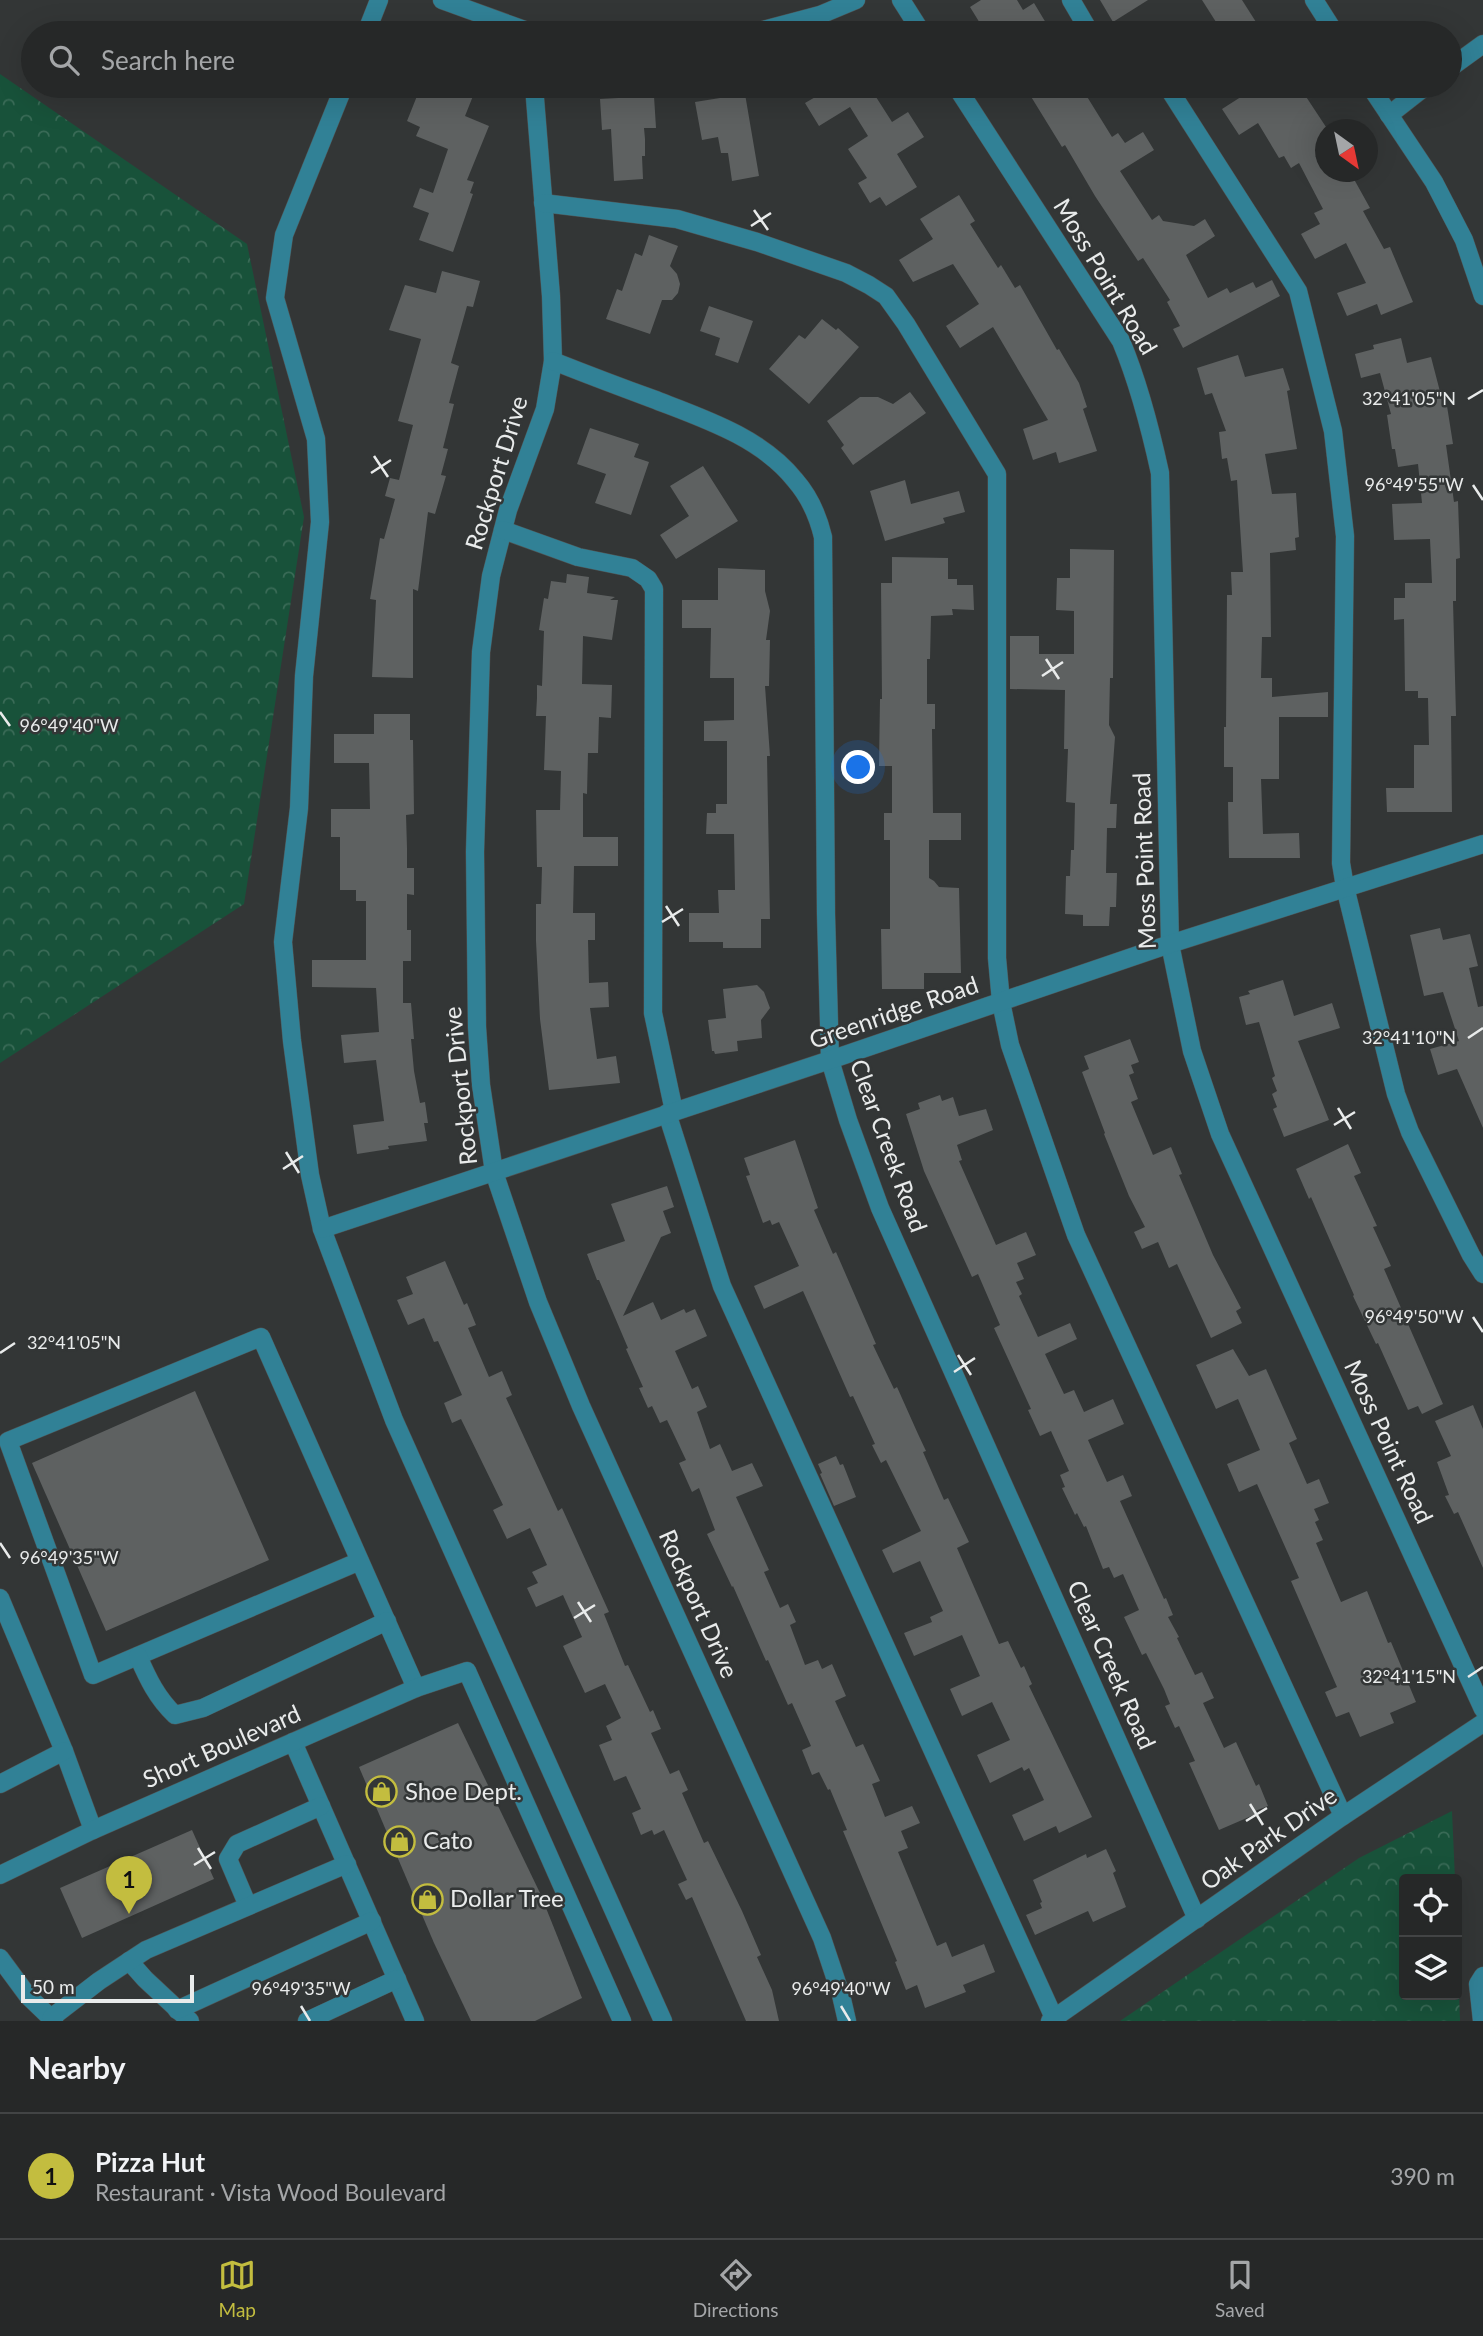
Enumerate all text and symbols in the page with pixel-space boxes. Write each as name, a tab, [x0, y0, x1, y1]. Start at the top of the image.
search box	[21, 21, 1462, 98]
icon: search	[45, 41, 83, 79]
text: Search here	[101, 44, 235, 76]
north arrow	[1315, 119, 1378, 182]
street label: Moss Point Road	[1048, 193, 1164, 359]
text: 32°41'05"N	[1362, 387, 1456, 409]
street label: Rockport Drive	[458, 392, 533, 553]
text: 96°49'55"W	[1364, 473, 1464, 495]
text: 96°49'40"W	[19, 714, 119, 736]
your location	[841, 750, 875, 784]
street label: Moss Point Road	[1126, 772, 1161, 950]
street label: Greenridge Road	[805, 969, 982, 1054]
street label: Rockport Drive	[437, 1005, 482, 1167]
text: 32°41'10"N	[1362, 1026, 1456, 1048]
street label: Clear Creek Road	[845, 1055, 934, 1236]
text: 96°49'50"W	[1364, 1305, 1464, 1327]
text: 32°41'05"N	[27, 1331, 121, 1353]
street label: Moss Point Road	[1339, 1355, 1440, 1528]
street label: Rockport Drive	[654, 1525, 745, 1682]
text: 96°49'35"W	[19, 1546, 119, 1568]
street label: Clear Creek Road	[1062, 1575, 1163, 1753]
text: 32°41'15"N	[1362, 1665, 1456, 1687]
street label: Short Boulevard	[138, 1698, 305, 1793]
shop icon: Shoe Dept.	[365, 1775, 399, 1809]
place label: Shoe Dept.	[405, 1776, 522, 1805]
street label: Oak Park Drive	[1195, 1780, 1342, 1895]
shop icon: Cato	[383, 1824, 417, 1858]
place label: Cato	[423, 1825, 473, 1854]
pin: 1	[106, 1856, 152, 1914]
map controls	[1399, 1874, 1462, 2000]
button: locate	[1399, 1874, 1462, 1937]
shop icon: Dollar Tree	[410, 1882, 444, 1916]
place label: Dollar Tree	[450, 1883, 564, 1912]
button: layers	[1399, 1937, 1462, 2000]
scale bar	[21, 1972, 194, 2004]
text: 50 m	[32, 1975, 75, 1998]
text: 96°49'35"W	[251, 1977, 351, 1999]
text: 96°49'40"W	[791, 1977, 891, 1999]
text: Nearby	[28, 2049, 126, 2085]
text: Pizza Hut	[95, 2146, 205, 2178]
text: 1	[44, 2162, 58, 2190]
text: 390 m	[1390, 2162, 1455, 2190]
text: Restaurant · Vista Wood Boulevard	[95, 2178, 446, 2206]
tab: Map	[218, 2256, 256, 2321]
tab: Directions	[693, 2256, 779, 2321]
tab: Saved	[1215, 2256, 1265, 2321]

